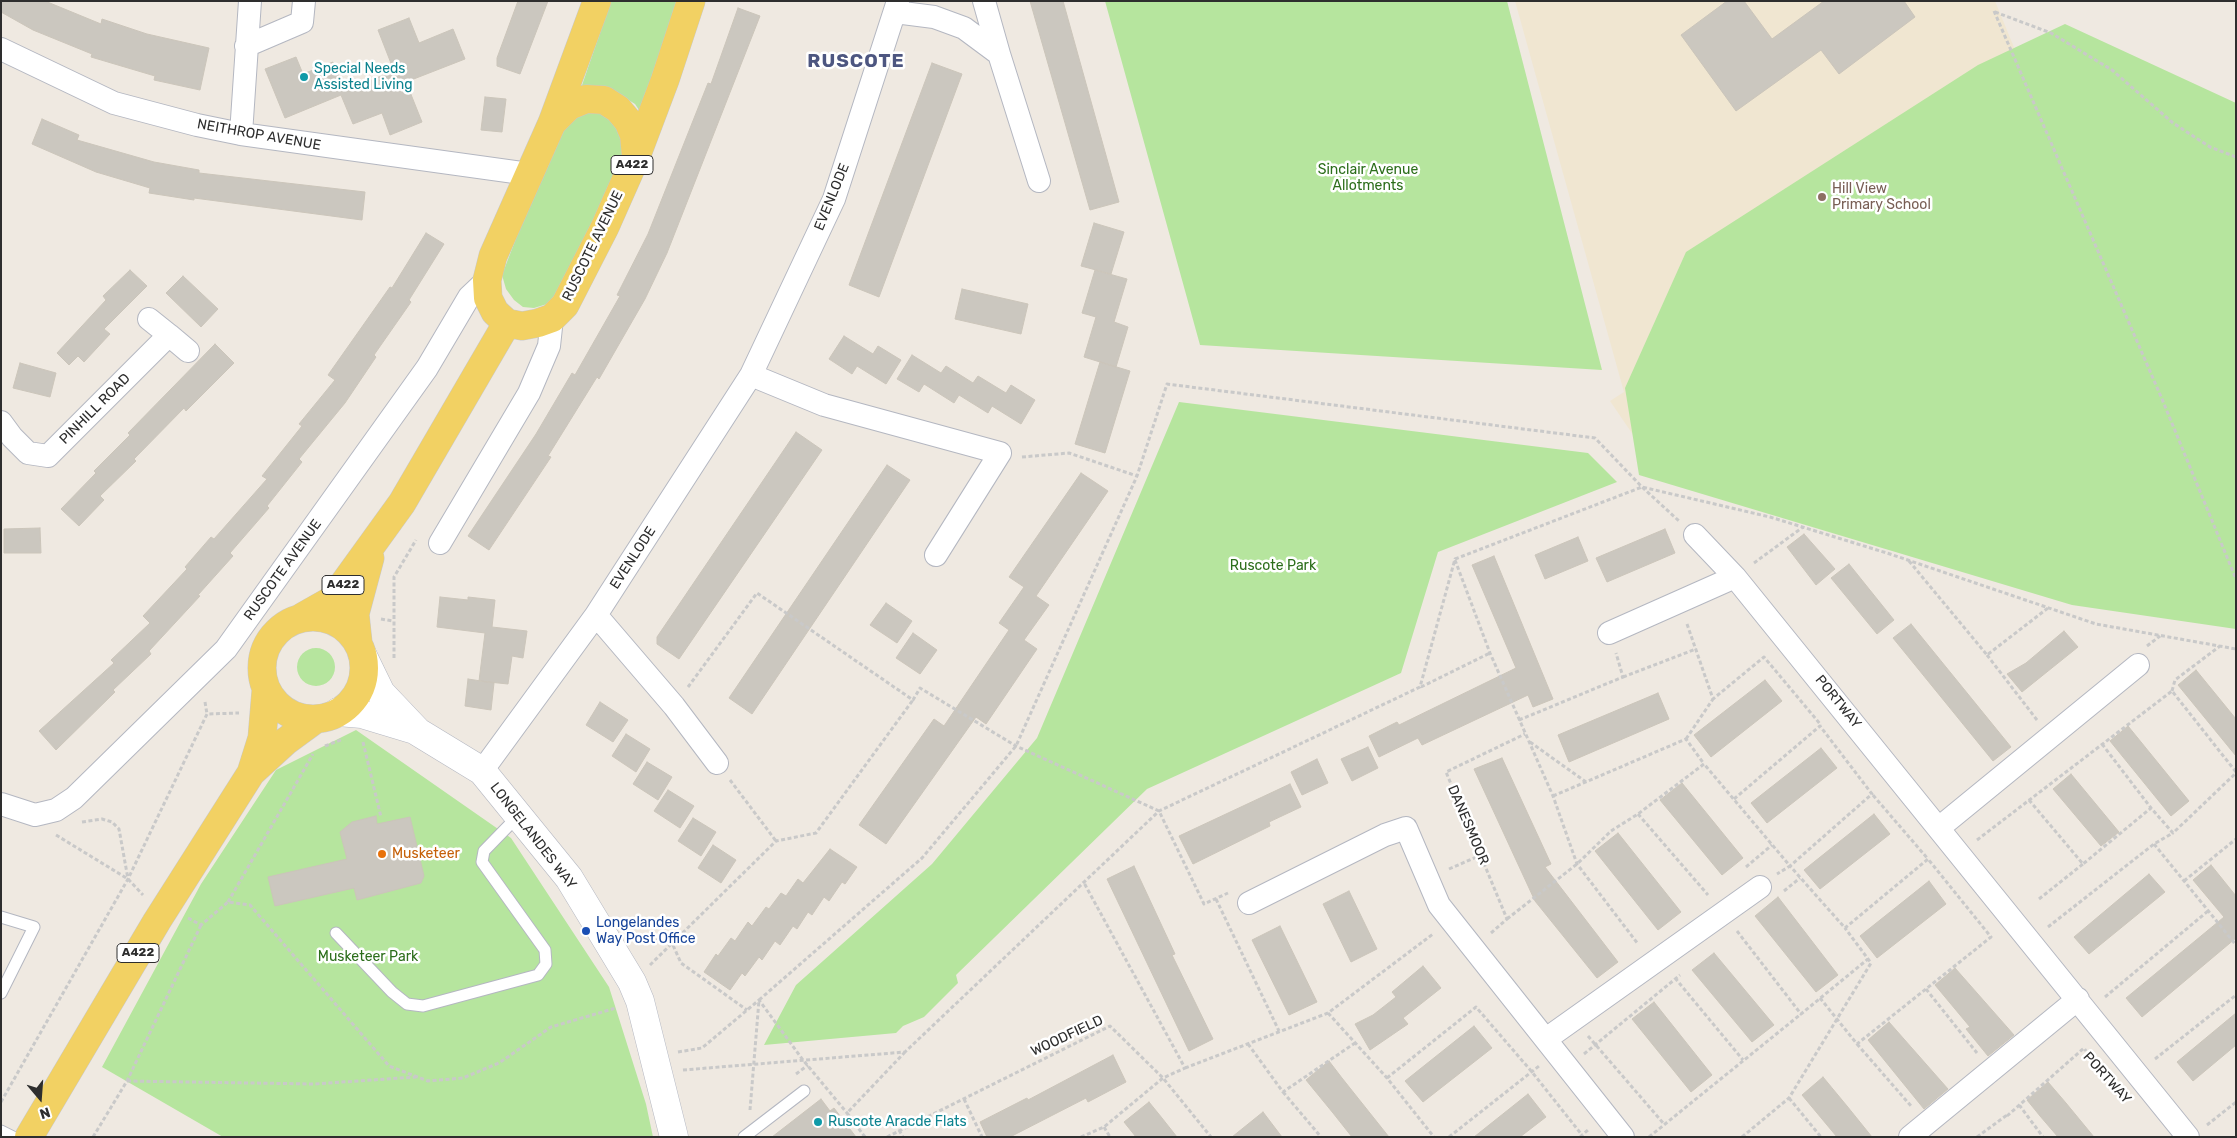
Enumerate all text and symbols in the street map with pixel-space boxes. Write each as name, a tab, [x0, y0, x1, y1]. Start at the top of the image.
district label: RUSCOTE	[806, 51, 906, 73]
place label: Special Needs Assisted Living	[314, 61, 413, 94]
marker: Special Needs Assisted Living	[298, 71, 310, 83]
street label: NEITHROP AVENUE	[196, 116, 322, 154]
road number: A422	[611, 156, 653, 174]
street label: EVENLODE	[811, 161, 853, 233]
park label: Sinclair Avenue Allotments	[1318, 162, 1418, 194]
place label: Hill View Primary School	[1832, 181, 1931, 213]
street label: RUSCOTE AVENUE	[559, 188, 627, 304]
marker: Hill View Primary School	[1816, 191, 1828, 203]
street label: PINHILL ROAD	[56, 370, 134, 448]
street label: RUSCOTE AVENUE	[241, 516, 325, 624]
street label: EVENLODE	[607, 524, 659, 592]
park label: Ruscote Park	[1230, 558, 1316, 574]
road number: A422	[322, 576, 364, 594]
street label: PORTWAY	[1811, 672, 1865, 732]
street label: LONGELANDES WAY	[486, 779, 580, 893]
street label: DANESMOOR	[1444, 783, 1492, 867]
place label: Musketeer	[392, 846, 460, 862]
marker: Musketeer	[376, 848, 388, 860]
place label: Longelandes Way Post Office	[596, 915, 696, 948]
marker: Longelandes Way Post Office	[580, 925, 592, 937]
road number: A422	[117, 944, 159, 962]
park label: Musketeer Park	[318, 949, 418, 965]
street label: WOODFIELD	[1028, 1012, 1106, 1060]
street label: PORTWAY	[2079, 1049, 2135, 1107]
north arrow	[15, 1073, 65, 1123]
text: N	[37, 1103, 52, 1122]
place label: Ruscote Aracde Flats	[828, 1114, 967, 1130]
marker: Ruscote Aracde Flats	[812, 1116, 824, 1128]

